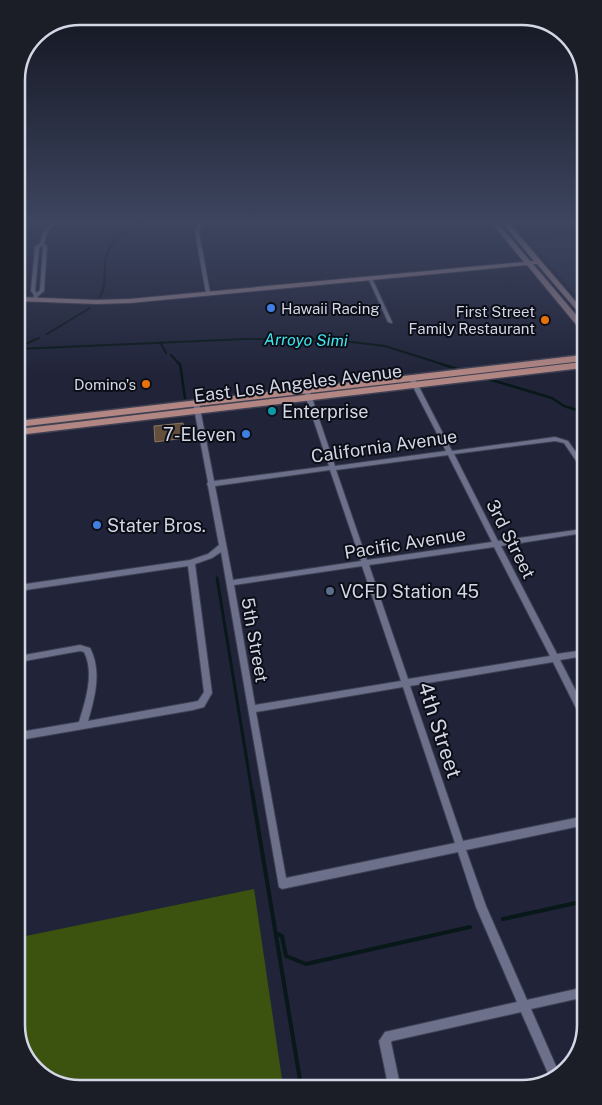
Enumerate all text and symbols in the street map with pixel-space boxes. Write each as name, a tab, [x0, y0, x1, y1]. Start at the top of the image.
place label: Hawaii Racing	[281, 300, 380, 317]
marker: Hawaii Racing	[265, 302, 277, 314]
place label: First Street Family Restaurant	[409, 303, 535, 337]
marker: First Street Family Restaurant	[539, 314, 551, 326]
water label: Arroyo Simi	[264, 330, 348, 350]
street label: East Los Angeles Avenue	[193, 360, 403, 406]
place label: Domino's	[74, 376, 136, 393]
marker: Domino's	[140, 378, 152, 390]
place label: Enterprise	[282, 401, 368, 422]
marker: Enterprise	[266, 405, 278, 417]
place label: 7-Eleven	[163, 424, 236, 445]
street label: California Avenue	[310, 425, 458, 467]
marker: 7-Eleven	[240, 428, 252, 440]
street label: 3rd Street	[482, 496, 540, 582]
place label: Stater Bros.	[107, 515, 206, 536]
marker: Stater Bros.	[91, 519, 103, 531]
street label: Pacific Avenue	[343, 523, 467, 563]
place label: VCFD Station 45	[340, 581, 479, 602]
marker: VCFD Station 45	[324, 585, 336, 597]
street label: 5th Street	[237, 596, 273, 684]
street label: 4th Street	[413, 679, 467, 781]

